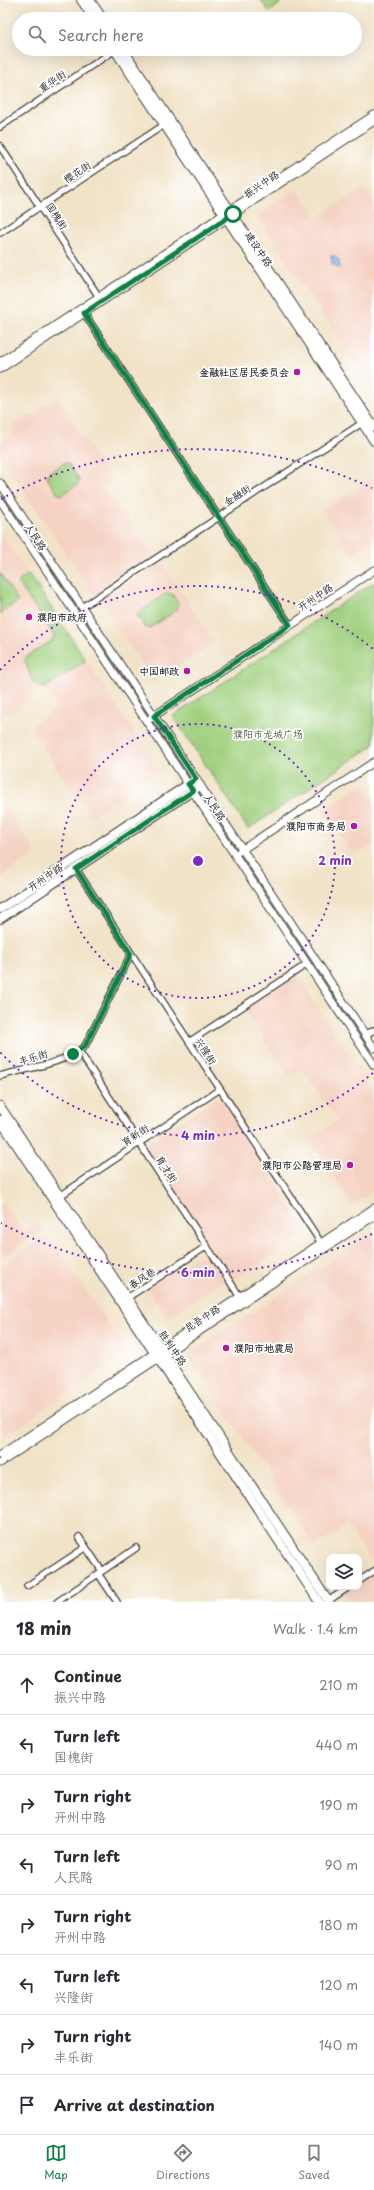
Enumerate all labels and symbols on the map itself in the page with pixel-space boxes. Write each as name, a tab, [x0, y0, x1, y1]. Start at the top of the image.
street label: 重华街	[35, 66, 68, 95]
street label: 樱花街	[60, 157, 93, 186]
street label: 振兴中路	[240, 166, 281, 201]
street label: 国槐街	[43, 199, 72, 232]
route start	[224, 205, 242, 223]
street label: 建设中路	[242, 228, 277, 269]
place label: 金融社区居民委员会	[199, 364, 289, 379]
marker: 金融社区居民委员会	[292, 367, 302, 377]
street label: 金融街	[220, 480, 253, 509]
street label: 人民路	[22, 520, 51, 553]
street label: 开州中路	[294, 579, 335, 614]
place label: 濮阳市政府	[37, 609, 87, 624]
marker: 濮阳市政府	[24, 612, 34, 622]
place label: 中国邮政	[139, 663, 179, 678]
marker: 中国邮政	[182, 666, 192, 676]
park label: 濮阳市龙城广场	[233, 726, 303, 741]
street label: 人民路	[201, 790, 230, 823]
place label: 濮阳市商务局	[286, 818, 346, 833]
marker: 濮阳市商务局	[349, 821, 359, 831]
text: 2 min	[318, 851, 352, 869]
centre of rings	[191, 854, 205, 868]
street label: 开州中路	[24, 859, 65, 894]
street label: 兴隆街	[192, 1034, 221, 1067]
street label: 丰乐街	[16, 1045, 49, 1068]
route end	[64, 1045, 82, 1063]
street label: 育新街	[118, 1120, 151, 1149]
text: 4 min	[181, 1126, 215, 1144]
street label: 育才街	[153, 1152, 182, 1185]
place label: 濮阳市公路管理局	[262, 1157, 342, 1172]
marker: 濮阳市公路管理局	[345, 1160, 355, 1170]
street label: 春风巷	[125, 1263, 159, 1292]
text: 6 min	[181, 1263, 215, 1281]
street label: 昆吾中路	[181, 1300, 223, 1335]
street label: 胜利中路	[156, 1327, 191, 1368]
place label: 濮阳市地震局	[234, 1340, 294, 1355]
marker: 濮阳市地震局	[221, 1343, 231, 1353]

